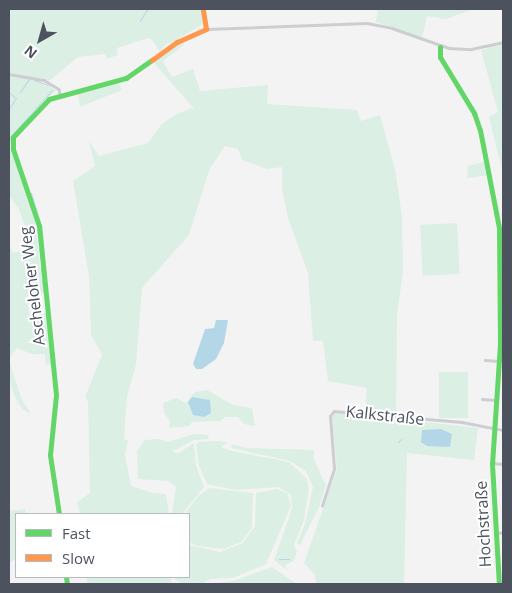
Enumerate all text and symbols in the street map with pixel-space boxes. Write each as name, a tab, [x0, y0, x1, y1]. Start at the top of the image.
north arrow	[15, 15, 65, 65]
text: N	[20, 41, 41, 63]
street label: Ascheloher Weg	[15, 225, 49, 347]
street label: Kalkstraße	[345, 401, 425, 429]
street label: Hochstraße	[471, 480, 495, 568]
legend	[15, 513, 190, 578]
text: Fast	[62, 523, 91, 543]
text: Slow	[62, 548, 95, 568]

